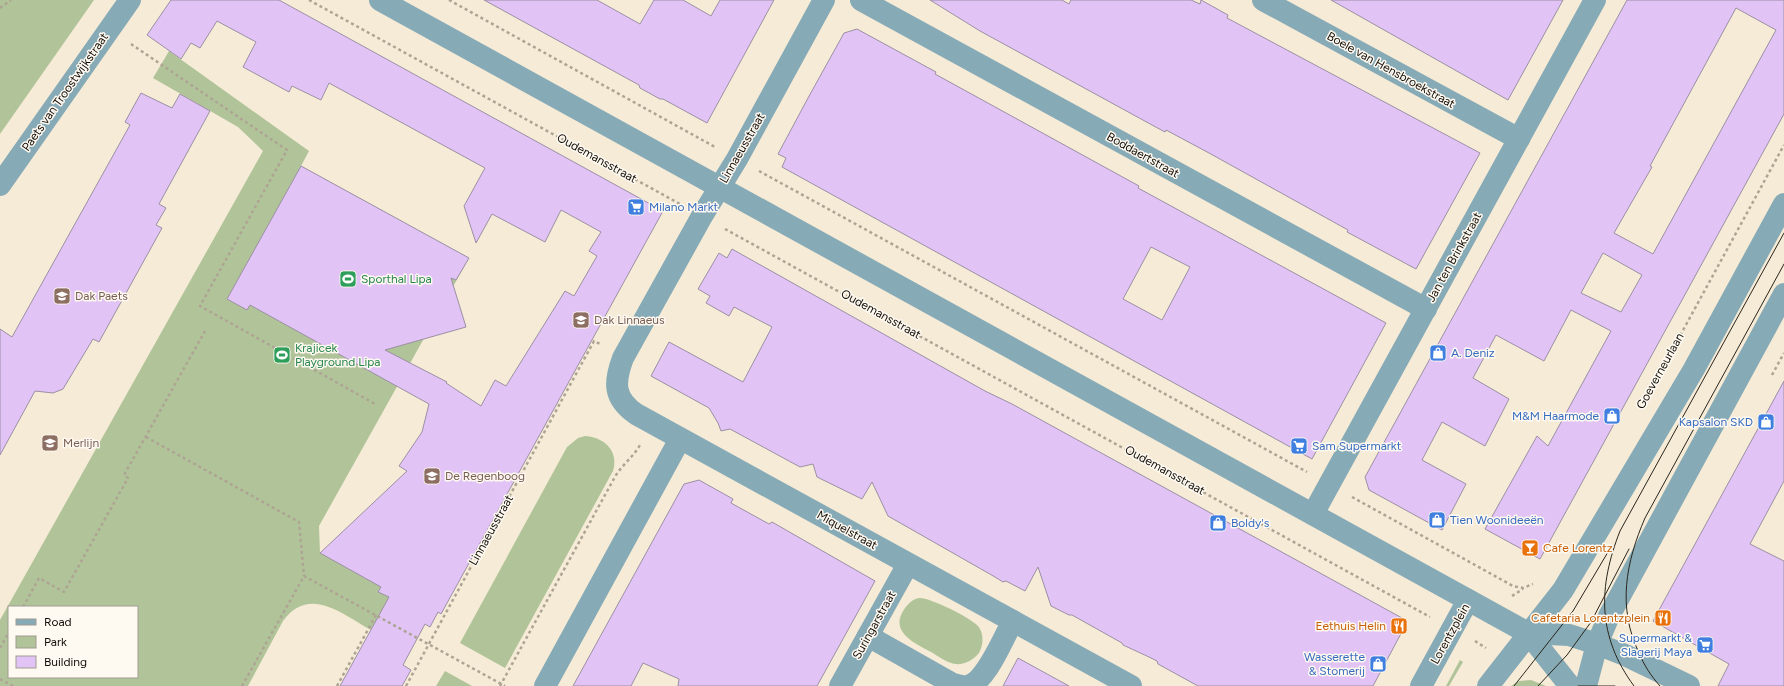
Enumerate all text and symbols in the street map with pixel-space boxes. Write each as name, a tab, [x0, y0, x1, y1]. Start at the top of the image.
street label: Boele van Hensbroekstraat	[1325, 29, 1458, 111]
street label: Paets van Troostwijkstraat	[19, 30, 111, 154]
street label: Linnaeusstraat	[716, 110, 768, 185]
street label: Boddaertstraat	[1104, 129, 1182, 181]
street label: Oudemansstraat	[555, 130, 640, 186]
supermarket icon: Milano Markt	[626, 197, 646, 217]
place label: Milano Markt	[649, 200, 718, 214]
street label: Jan ten Brinkstraat	[1424, 209, 1485, 304]
sports icon: Sporthal Lipa	[338, 269, 358, 289]
place label: Sporthal Lipa	[361, 272, 432, 286]
school or university icon: Dak Paets	[52, 286, 72, 306]
street label: Oudemansstraat	[839, 286, 924, 342]
place label: Dak Paets	[75, 289, 128, 303]
school or university icon: Dak Linnaeus	[571, 310, 591, 330]
place label: Dak Linnaeus	[594, 313, 665, 327]
street label: Goeverneurlaan	[1633, 330, 1687, 411]
place label: Krajicek Playground Lipa	[295, 341, 380, 369]
shop icon: A. Deniz	[1428, 343, 1448, 363]
sports icon: Krajicek Playground Lipa	[272, 345, 292, 365]
place label: A. Deniz	[1451, 346, 1495, 360]
shop icon: M&M Haarmode	[1602, 406, 1622, 426]
place label: M&M Haarmode	[1512, 409, 1599, 423]
shop icon: Kapsalon SKD	[1756, 412, 1776, 432]
place label: Kapsalon SKD	[1679, 415, 1753, 429]
school or university icon: Merlijn	[40, 433, 60, 453]
place label: Merlijn	[63, 436, 99, 450]
supermarket icon: Sam Supermarkt	[1289, 436, 1309, 456]
place label: Sam Supermarkt	[1312, 439, 1402, 453]
street label: Oudemansstraat	[1123, 442, 1208, 498]
school or university icon: De Regenboog	[422, 466, 442, 486]
place label: De Regenboog	[445, 469, 525, 483]
street label: Linnaeusstraat	[466, 492, 516, 568]
street label: Miquelstraat	[814, 508, 880, 553]
shop icon: Tien Woonideeën	[1427, 510, 1447, 530]
shop icon: Boldy's	[1208, 513, 1228, 533]
place label: Tien Woonideeën	[1450, 513, 1544, 527]
place label: Boldy's	[1231, 516, 1270, 530]
bar icon: Cafe Lorentz	[1520, 538, 1540, 558]
place label: Cafe Lorentz	[1543, 541, 1613, 555]
street label: Suringarstraat	[850, 588, 899, 662]
street label: Lorentzplein	[1428, 601, 1472, 667]
legend	[8, 606, 138, 678]
restaurant icon: Cafetaria Lorentzplein	[1653, 608, 1673, 628]
place label: Cafetaria Lorentzplein	[1531, 611, 1650, 625]
text: Road	[44, 615, 72, 629]
restaurant icon: Eethuis Helin	[1389, 616, 1409, 636]
place label: Eethuis Helin	[1315, 619, 1386, 633]
place label: Supermarkt & Slagerij Maya	[1619, 631, 1692, 659]
text: Park	[44, 635, 67, 649]
supermarket icon: Supermarkt & Slagerij Maya	[1695, 635, 1715, 655]
place label: Wasserette & Stomerij	[1304, 650, 1365, 678]
shop icon: Wasserette & Stomerij	[1368, 654, 1388, 674]
text: Building	[44, 655, 87, 669]

